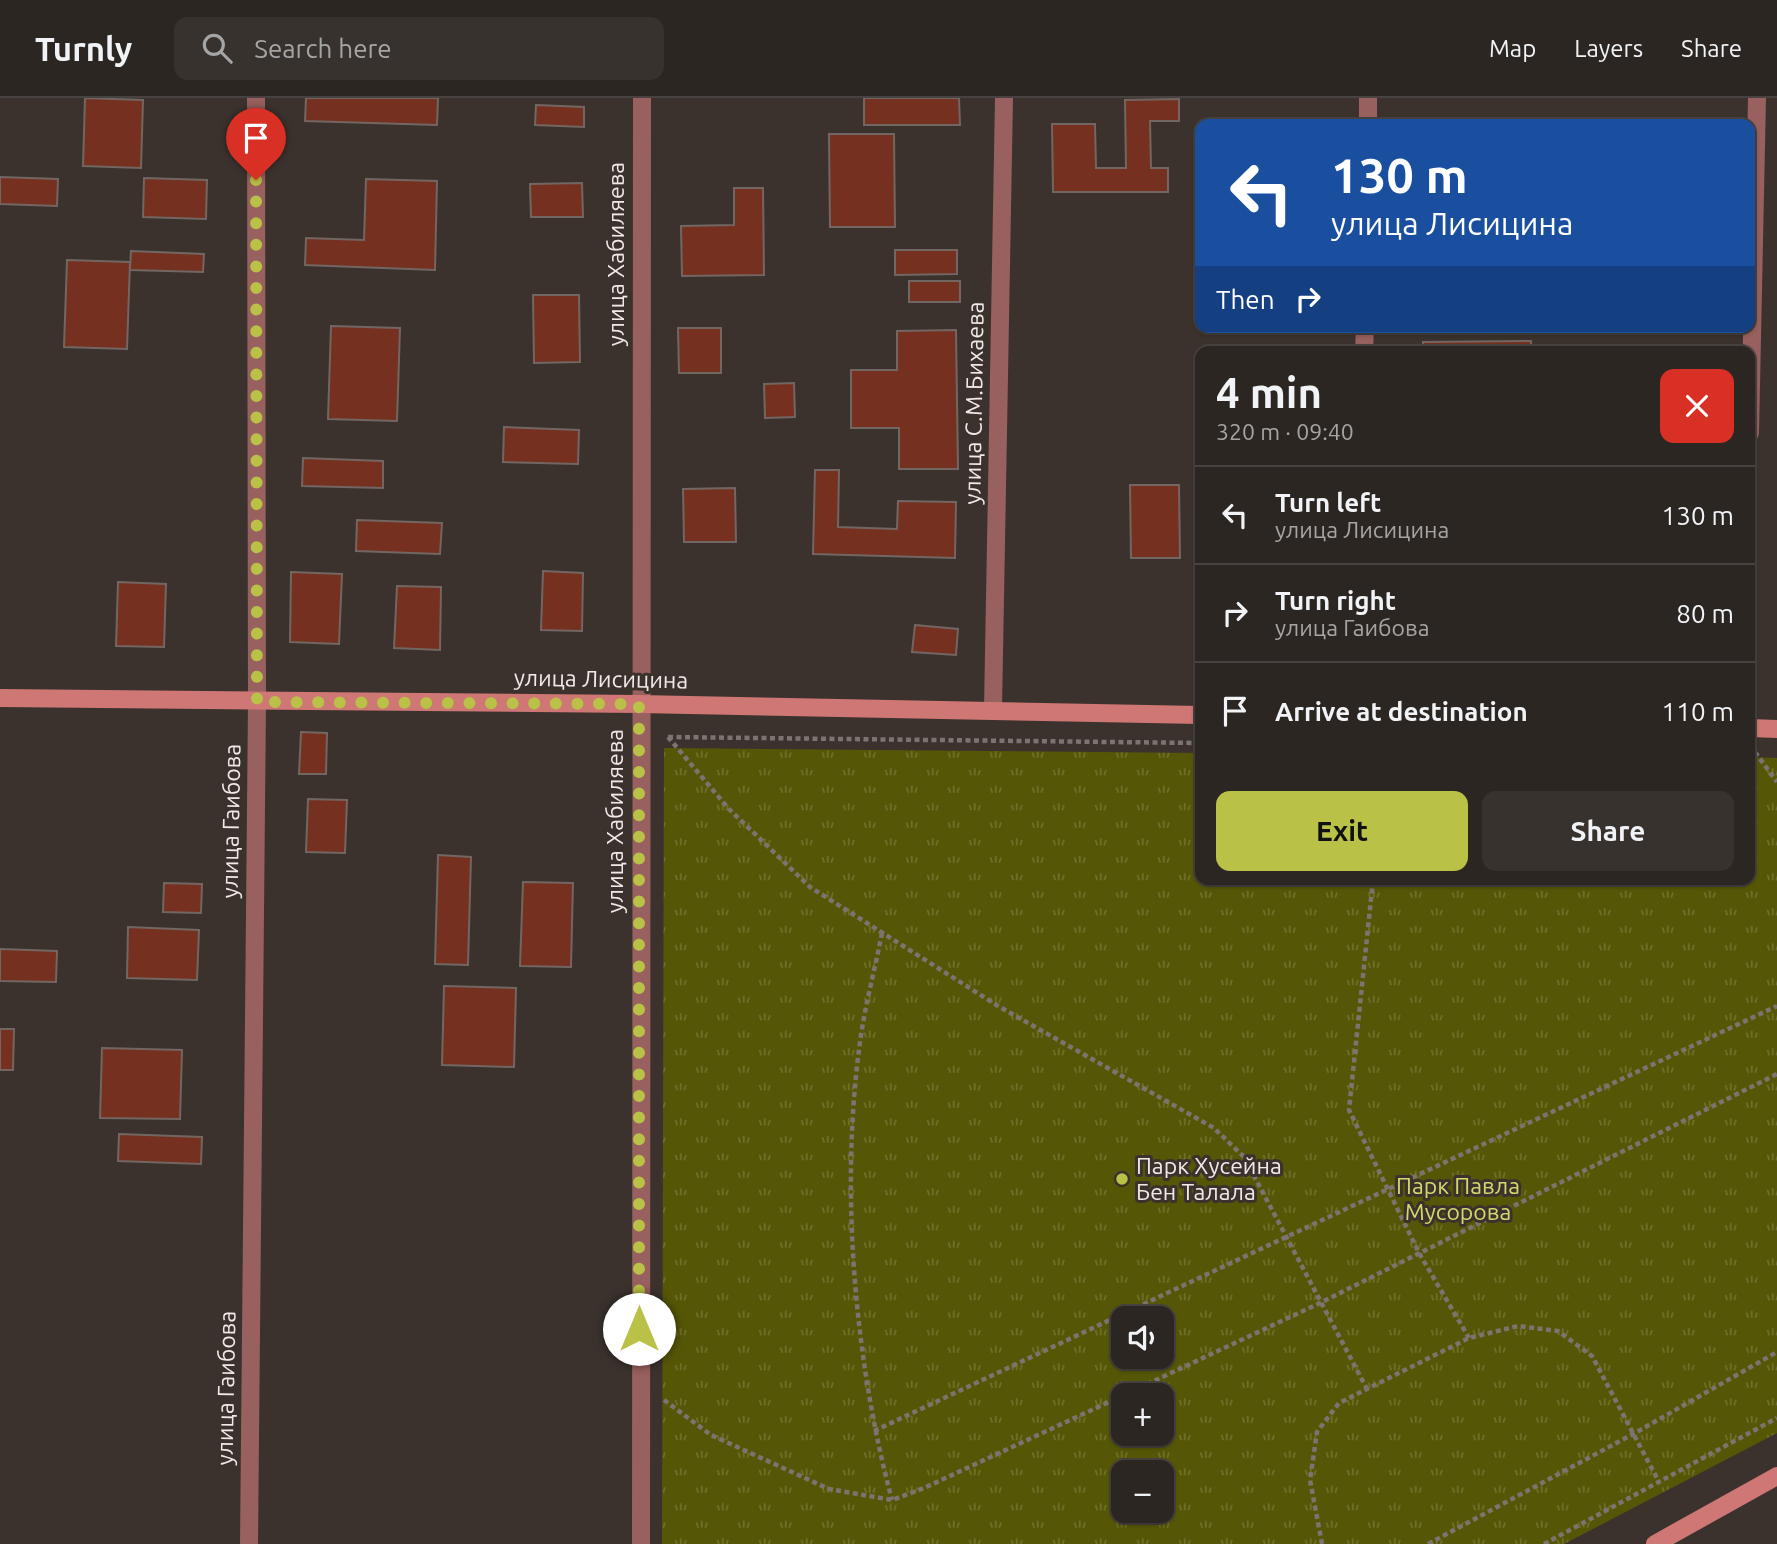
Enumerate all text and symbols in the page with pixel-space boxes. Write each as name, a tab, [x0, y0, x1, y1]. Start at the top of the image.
search box	[174, 17, 664, 80]
icon: search	[198, 29, 236, 67]
text: Turnly	[35, 30, 132, 67]
text: Search here	[254, 34, 392, 63]
text: Map	[1489, 35, 1536, 62]
text: Layers	[1574, 35, 1643, 62]
text: Share	[1681, 35, 1742, 62]
pin	[226, 108, 286, 180]
icon: arrive	[237, 119, 275, 157]
icon: left	[1216, 147, 1307, 238]
text: 130 m	[1331, 147, 1468, 202]
street label: улица Хабиляева	[603, 162, 628, 346]
text: улица Лисицина	[1331, 205, 1574, 241]
icon: right	[1289, 280, 1327, 318]
text: Then	[1216, 285, 1275, 314]
street label: улица С.М.Бихаева	[959, 301, 988, 505]
text: 4 min	[1216, 369, 1322, 416]
button: close	[1660, 369, 1734, 443]
text: 320 m · 09:40	[1216, 419, 1354, 444]
text: Turn left	[1275, 488, 1381, 517]
icon: left	[1216, 496, 1254, 534]
text: 130 m	[1662, 501, 1734, 530]
text: улица Лисицина	[1275, 517, 1449, 542]
text: Turn right	[1275, 586, 1396, 615]
icon: right	[1216, 594, 1254, 632]
text: 80 m	[1676, 599, 1734, 628]
text: улица Гаибова	[1275, 615, 1430, 640]
street label: улица Лисицина	[514, 664, 688, 693]
icon: arrive	[1216, 692, 1254, 730]
text: Arrive at destination	[1275, 697, 1528, 726]
text: 110 m	[1662, 697, 1734, 726]
street label: улица Хабиляева	[602, 729, 627, 913]
street label: улица Гаибова	[217, 744, 244, 898]
button: Exit	[1216, 791, 1468, 871]
button: Share	[1482, 791, 1734, 871]
place label: Парк Хусейна Бен Талала	[1136, 1153, 1282, 1204]
marker: Парк Хусейна Бен Талала	[1114, 1171, 1130, 1187]
park label: Парк Павла Мусорова	[1396, 1173, 1520, 1224]
position arrow	[602, 1292, 676, 1366]
map controls	[1111, 1306, 1174, 1523]
button: sound	[1111, 1306, 1174, 1369]
street label: улица Гаибова	[212, 1311, 239, 1465]
button: +	[1111, 1383, 1174, 1446]
button: −	[1111, 1460, 1174, 1523]

